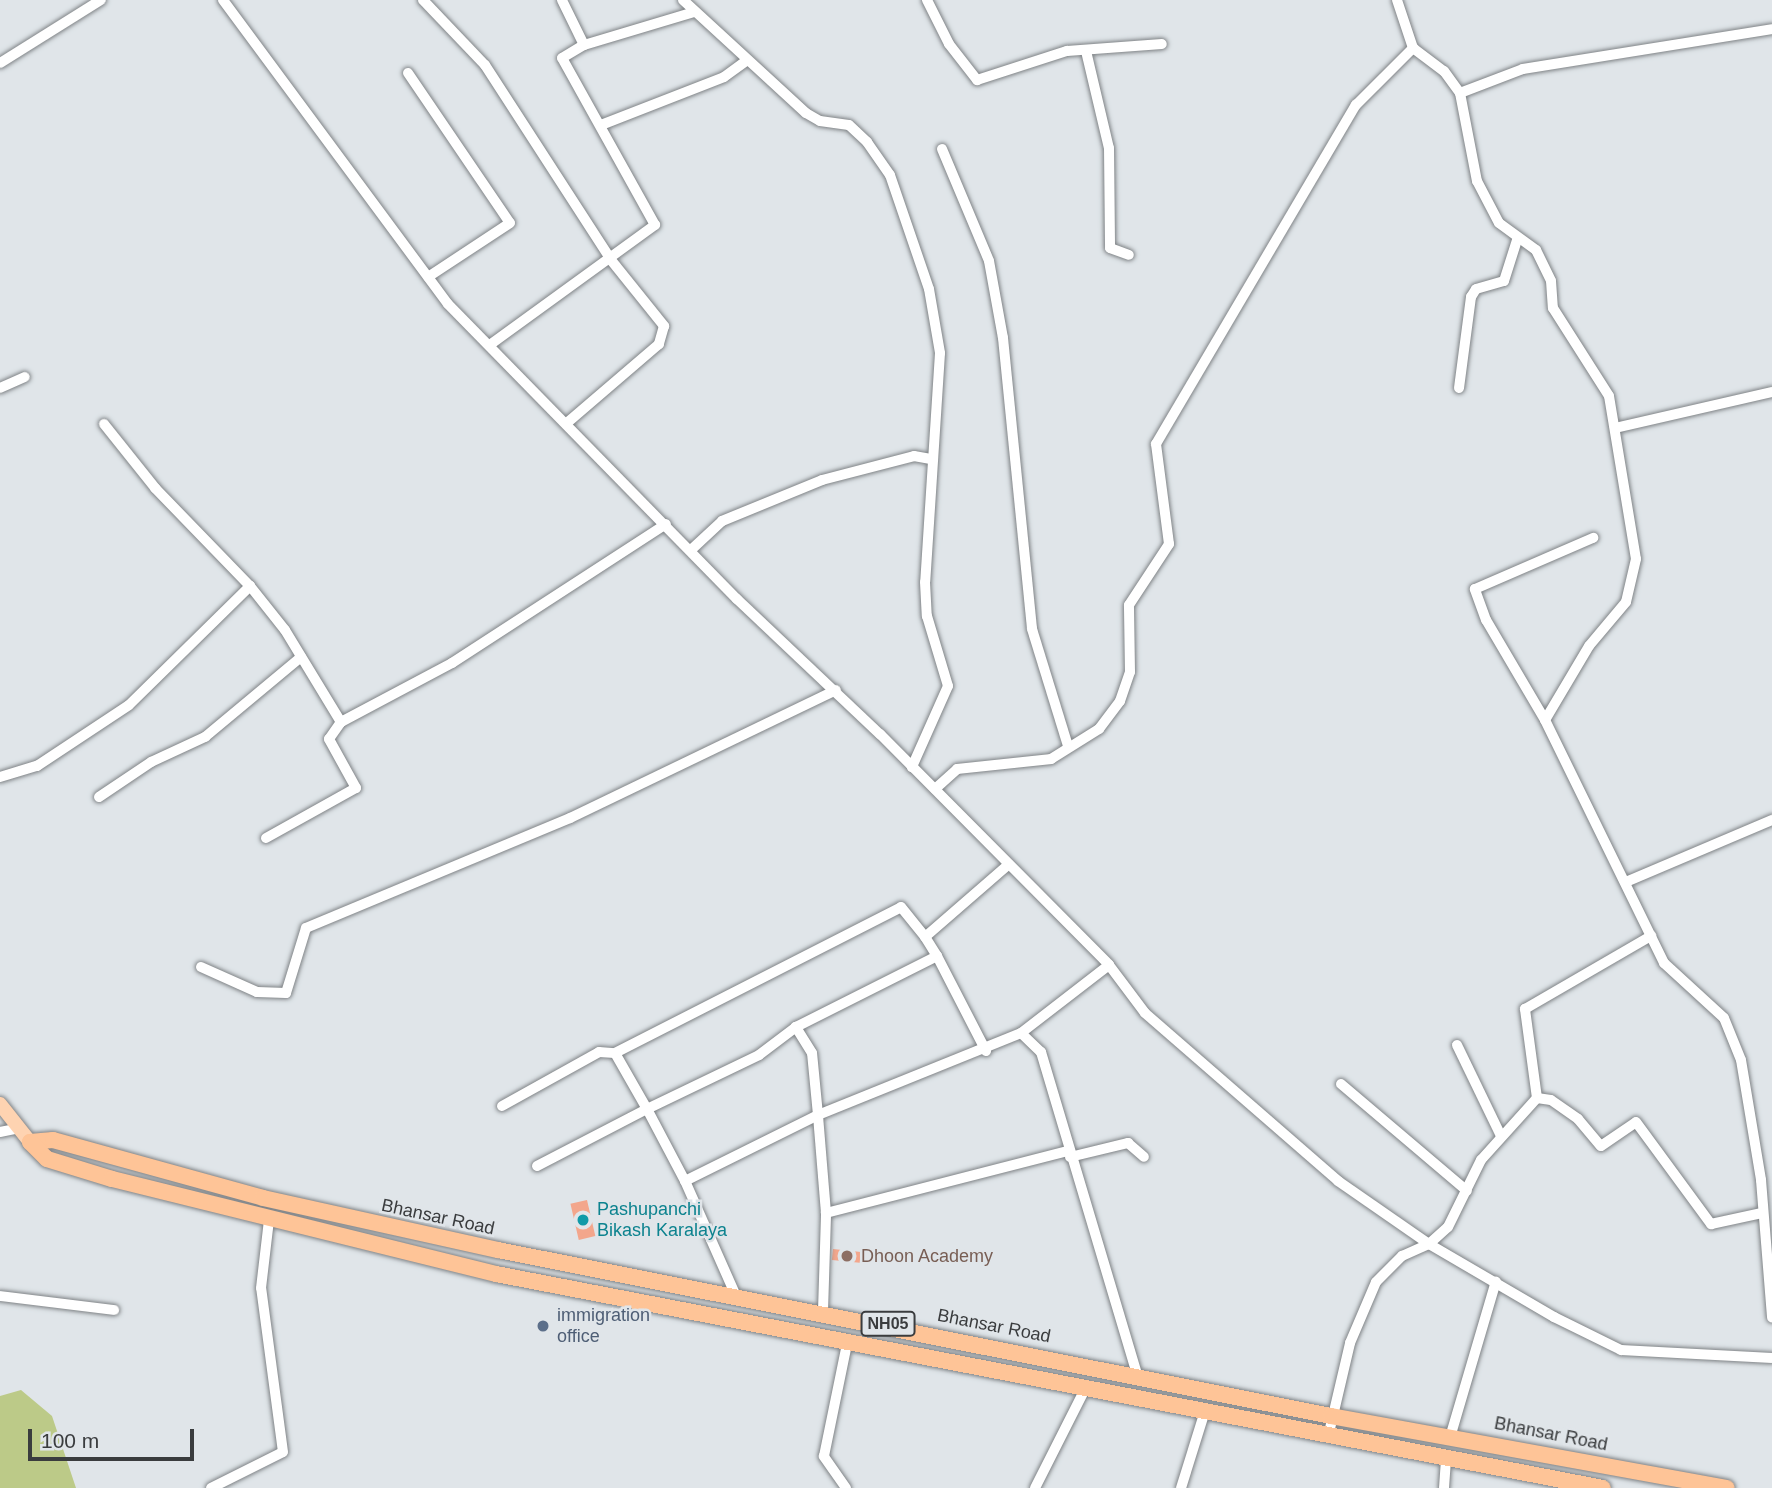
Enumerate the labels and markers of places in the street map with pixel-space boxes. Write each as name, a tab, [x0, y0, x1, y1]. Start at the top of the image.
place label: Pashupanchi Bikash Karalaya	[597, 1199, 727, 1242]
marker: Pashupanchi Bikash Karalaya	[575, 1212, 591, 1228]
place label: Dhoon Academy	[861, 1245, 994, 1267]
marker: Dhoon Academy	[839, 1248, 855, 1264]
place label: immigration office	[557, 1305, 650, 1348]
marker: immigration office	[535, 1318, 551, 1334]

